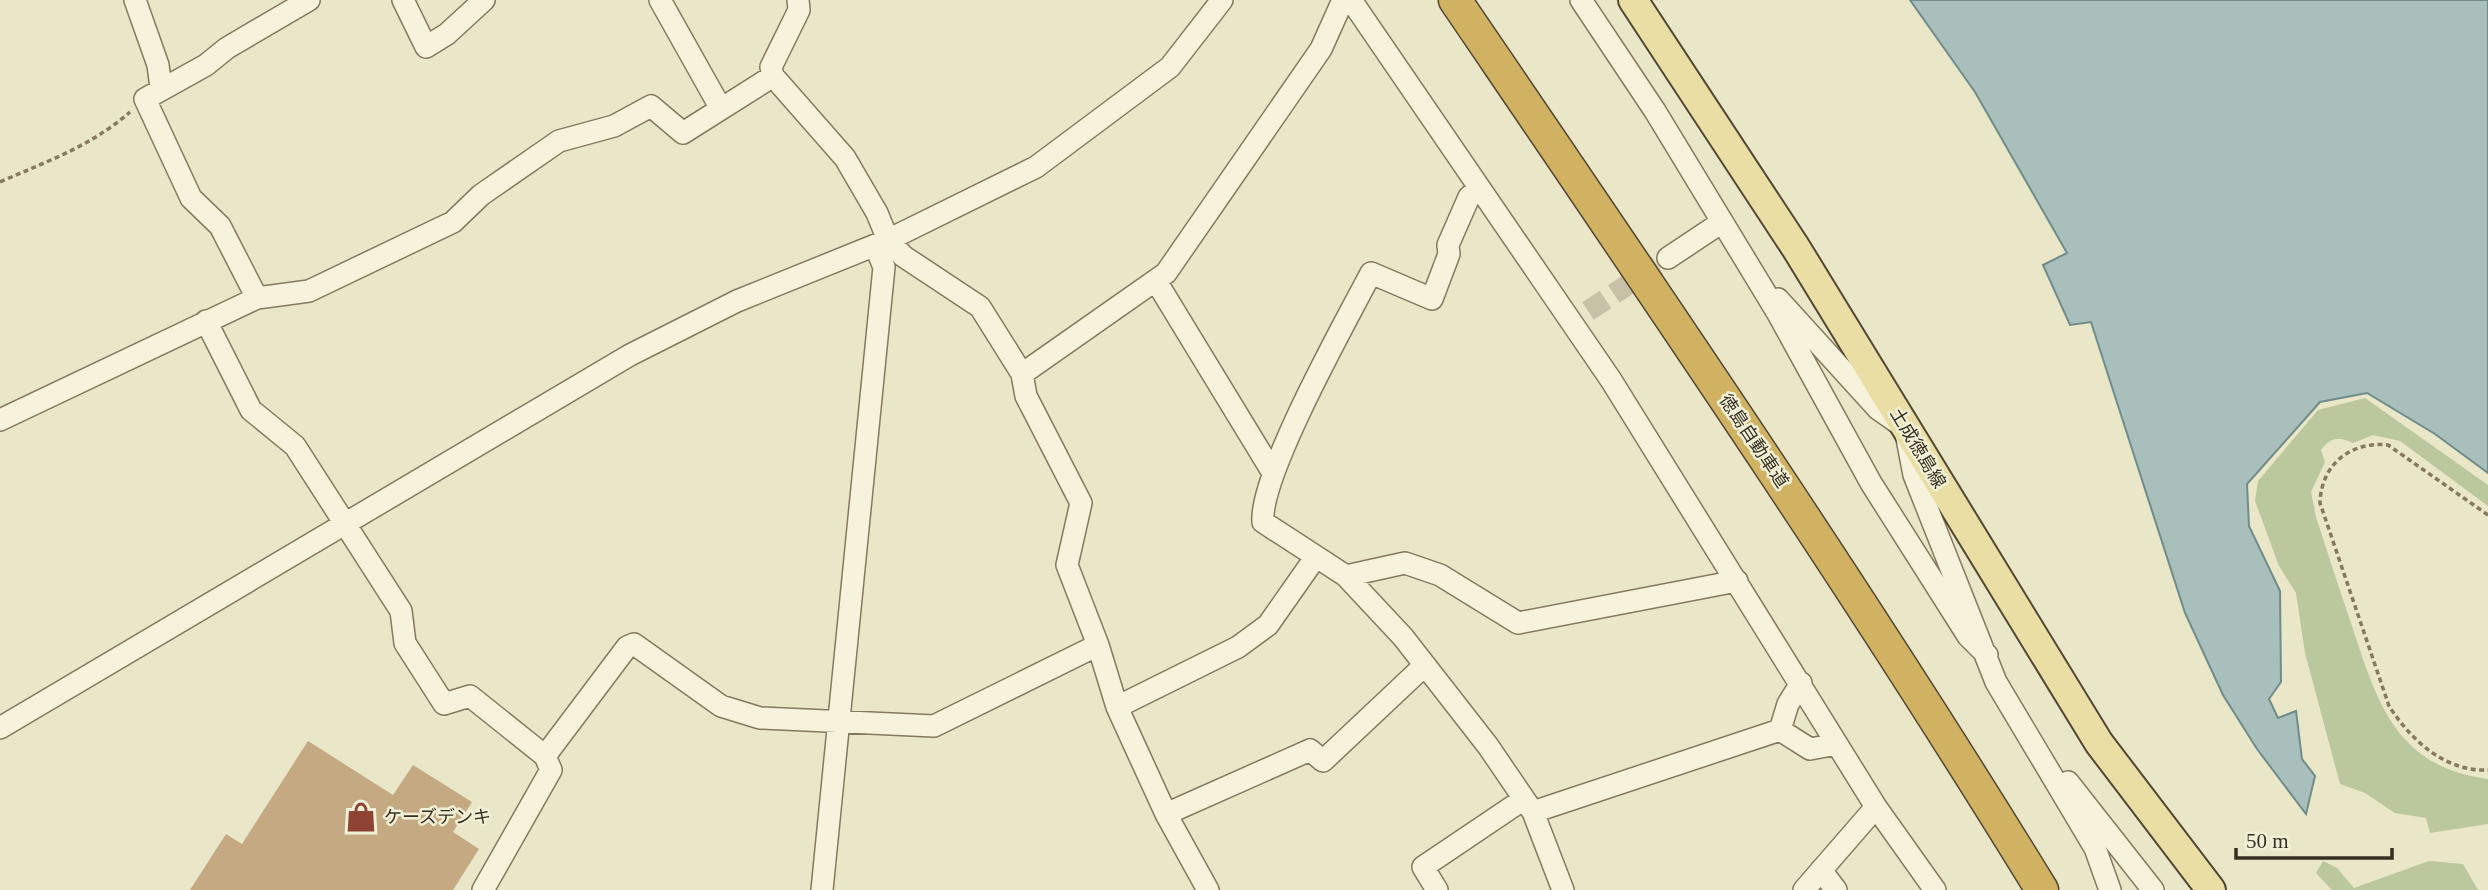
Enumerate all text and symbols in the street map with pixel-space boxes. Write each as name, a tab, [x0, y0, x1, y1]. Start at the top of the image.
street label: 徳島自動車道	[1716, 391, 1792, 491]
street label: 土成徳島線	[1886, 404, 1950, 492]
shop icon: ケーズデンキ	[344, 800, 378, 834]
place label: ケーズデンキ	[384, 807, 491, 827]
scale bar	[2236, 816, 2392, 860]
text: 50 m	[2246, 829, 2289, 853]

